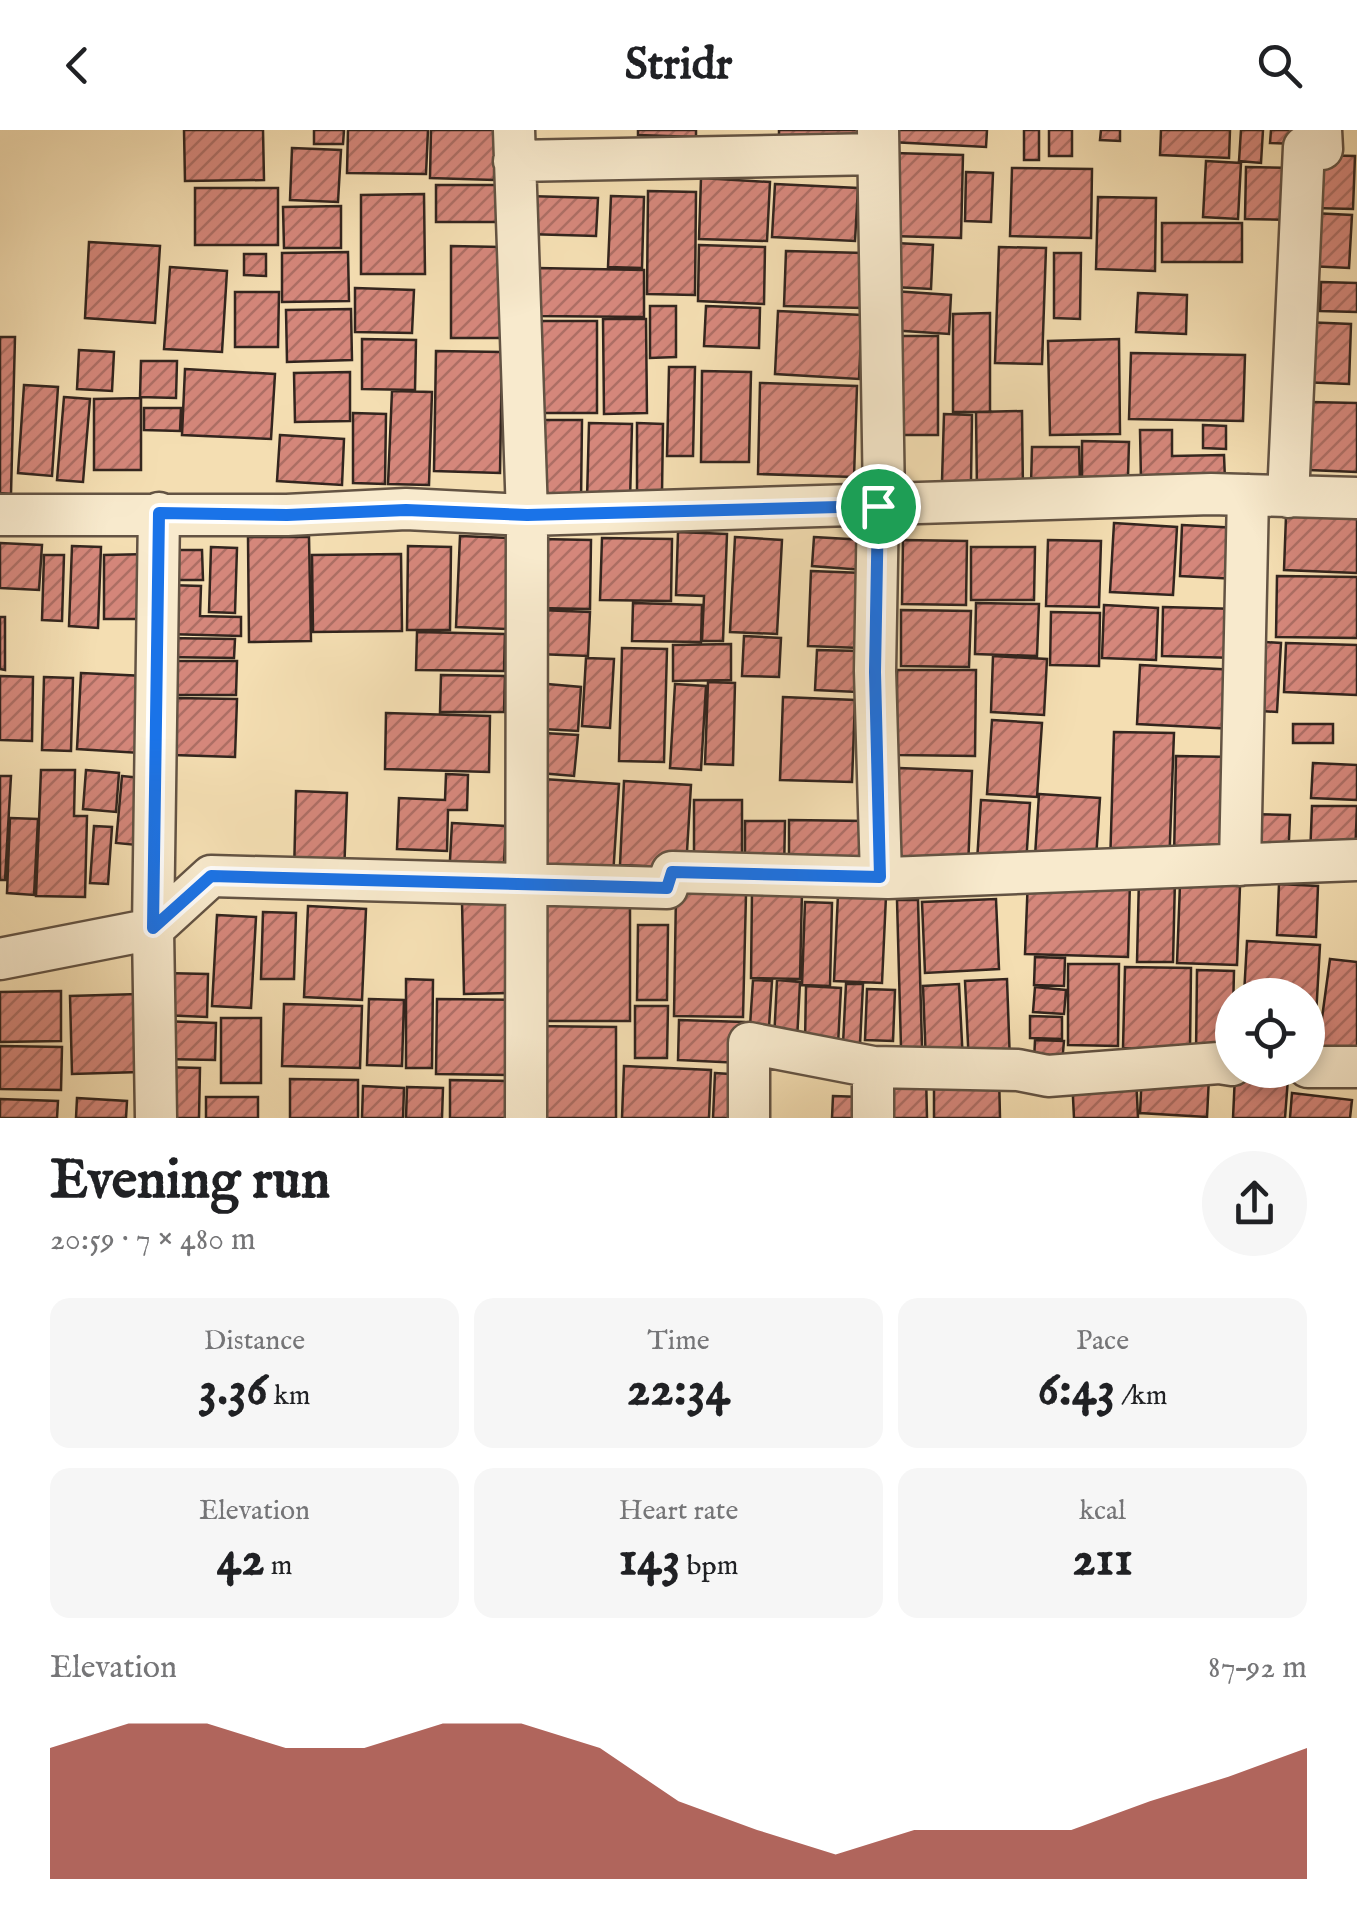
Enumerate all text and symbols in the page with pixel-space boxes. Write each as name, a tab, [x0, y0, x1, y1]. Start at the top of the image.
text: Stridr	[625, 37, 732, 94]
icon: back	[50, 38, 105, 93]
icon: search	[1252, 38, 1307, 93]
pin	[836, 464, 921, 549]
icon: arrive	[851, 479, 906, 534]
map controls	[1215, 978, 1325, 1088]
button: locate	[1215, 978, 1325, 1088]
text: Evening run	[50, 1147, 330, 1217]
button: share	[1202, 1151, 1307, 1256]
text: 20:59 · 7 × 480 m	[50, 1220, 256, 1261]
text: Distance	[204, 1324, 305, 1359]
text: Time	[647, 1324, 710, 1359]
text: Pace	[1076, 1324, 1129, 1359]
text: 3.36	[199, 1359, 268, 1422]
text: 22:34	[627, 1359, 730, 1422]
text: 6:43	[1038, 1359, 1115, 1422]
text: km	[268, 1379, 310, 1414]
text: /km	[1115, 1379, 1167, 1414]
text: Elevation	[199, 1494, 310, 1529]
text: Heart rate	[619, 1494, 738, 1529]
text: kcal	[1079, 1494, 1126, 1529]
text: 42	[217, 1529, 265, 1592]
text: 143	[619, 1529, 681, 1592]
text: 211	[1072, 1529, 1133, 1592]
text: m	[265, 1549, 292, 1584]
text: bpm	[681, 1549, 738, 1584]
text: Elevation	[50, 1648, 177, 1689]
text: 87–92 m	[1208, 1648, 1307, 1689]

